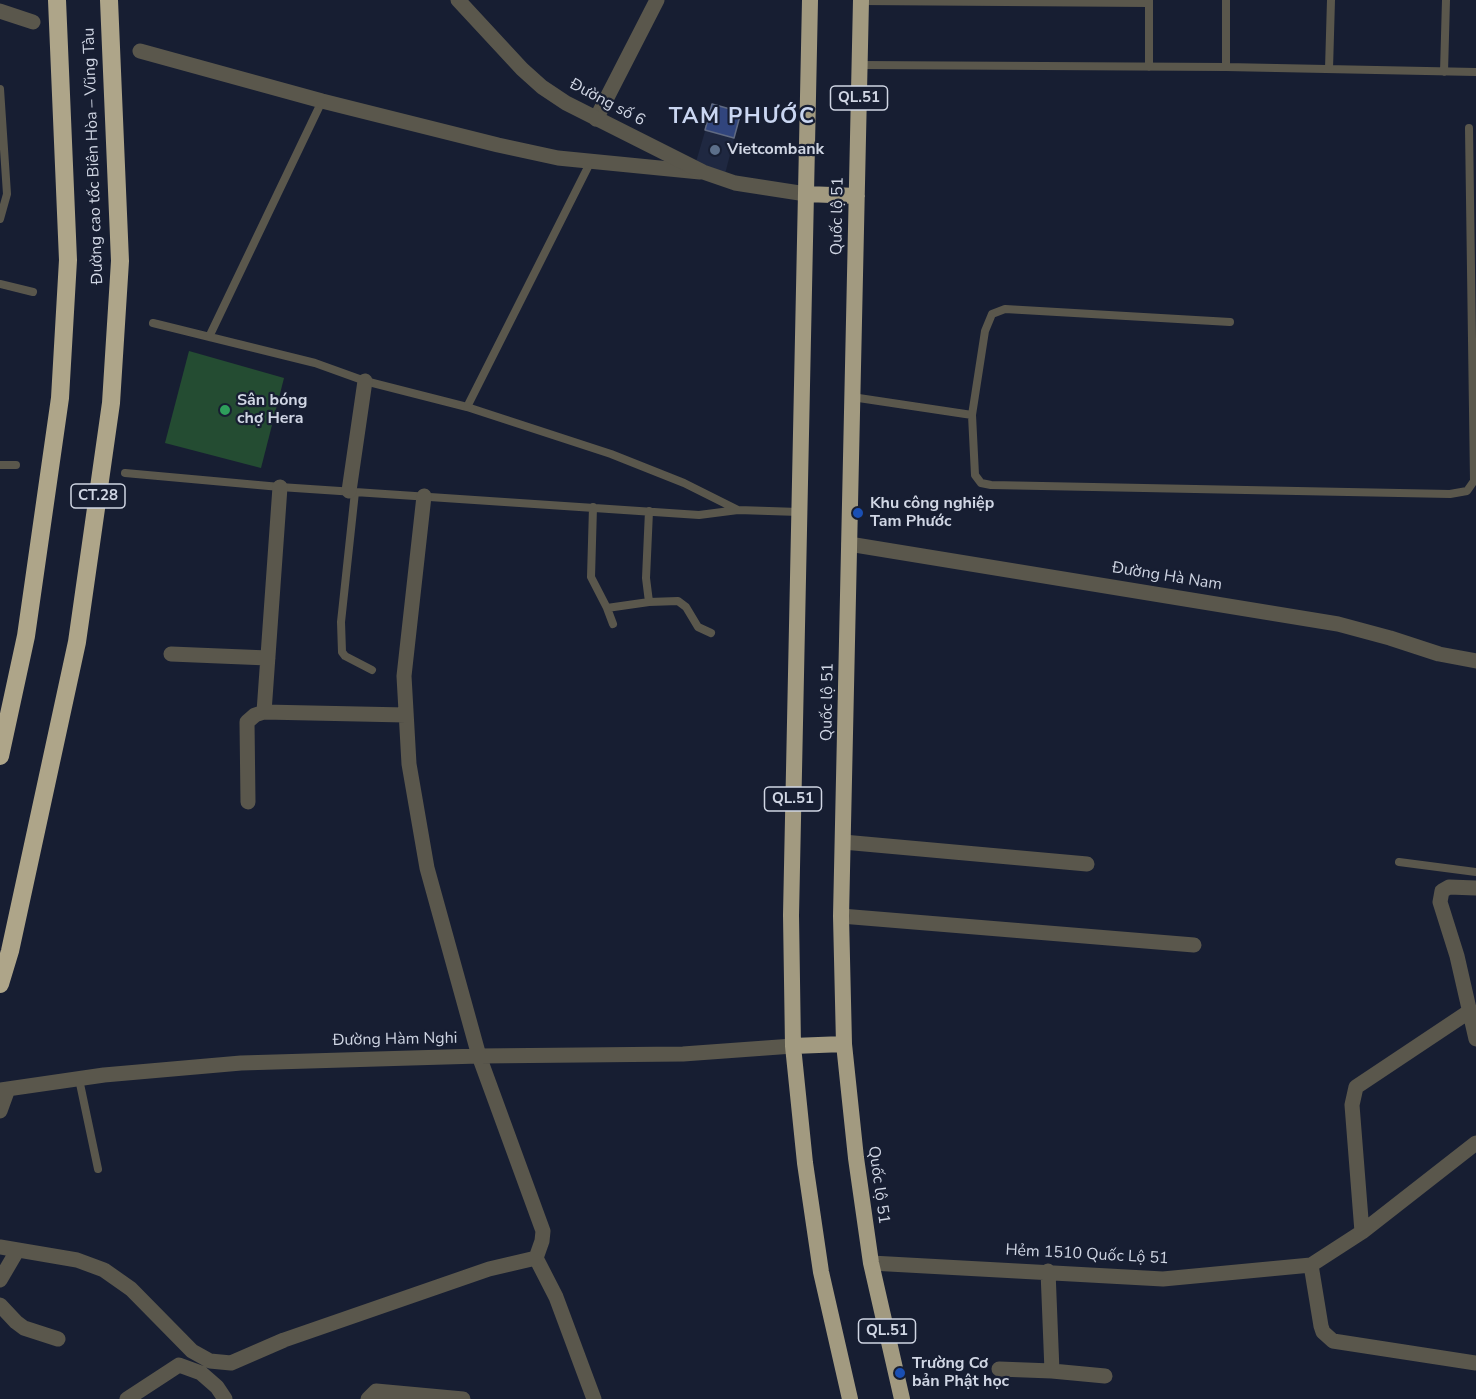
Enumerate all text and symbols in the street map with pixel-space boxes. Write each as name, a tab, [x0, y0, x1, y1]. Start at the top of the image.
street label: Đường cao tốc Biên Hòa – Vũng Tàu	[80, 27, 108, 285]
street label: Đường số 6	[566, 75, 648, 131]
road number: QL.51	[830, 86, 888, 110]
district label: TAM PHƯỚC	[669, 105, 815, 131]
place label: Vietcombank	[727, 140, 824, 160]
marker: Vietcombank	[708, 143, 722, 157]
street label: Quốc lộ 51	[828, 177, 848, 255]
place label: Sân bóng chợ Hera	[237, 391, 307, 429]
marker: Sân bóng chợ Hera	[218, 403, 232, 417]
road number: CT.28	[71, 484, 125, 508]
place label: Khu công nghiệp Tam Phước	[870, 494, 994, 532]
marker: Khu công nghiệp Tam Phước	[851, 506, 865, 520]
street label: Đường Hà Nam	[1111, 559, 1223, 595]
street label: Quốc lộ 51	[818, 663, 838, 741]
road number: QL.51	[764, 787, 822, 811]
street label: Đường Hàm Nghi	[332, 1029, 458, 1051]
street label: Quốc lộ 51	[863, 1145, 893, 1225]
street label: Hẻm 1510 Quốc Lộ 51	[1005, 1241, 1169, 1269]
road number: QL.51	[858, 1319, 916, 1343]
place label: Trường Cơ bản Phật học	[912, 1354, 1009, 1392]
marker: Trường Cơ bản Phật học	[893, 1366, 907, 1380]

